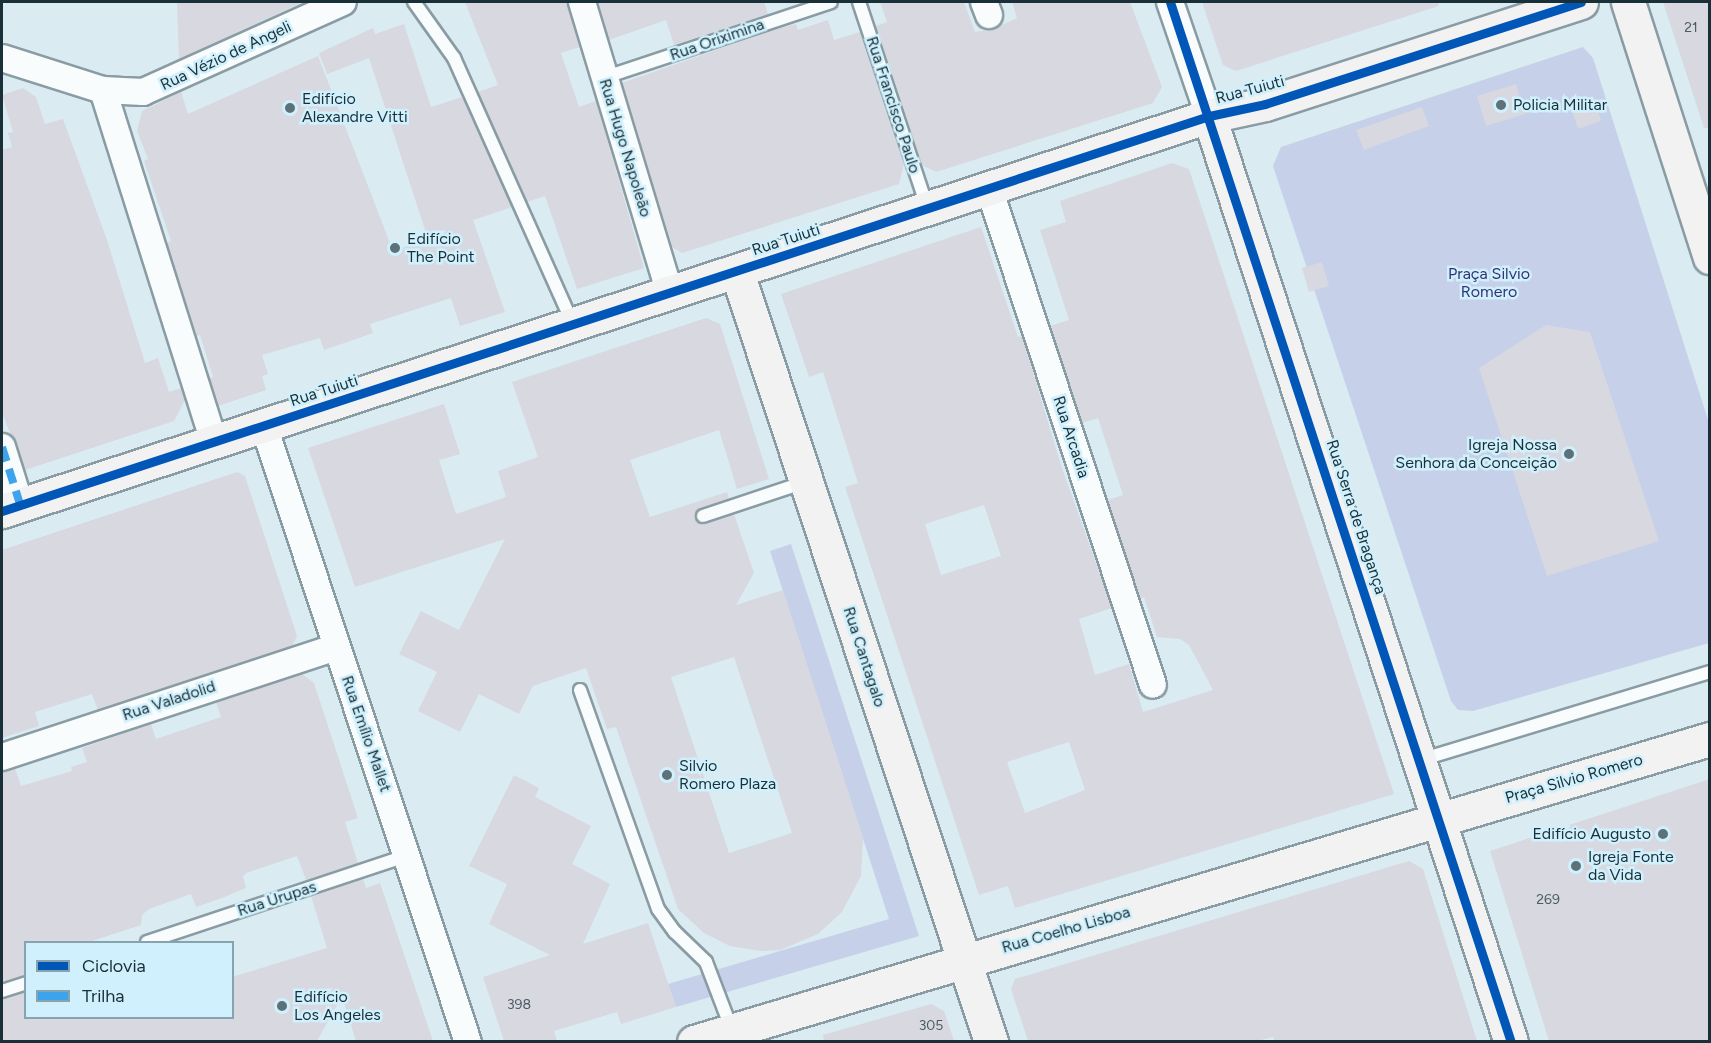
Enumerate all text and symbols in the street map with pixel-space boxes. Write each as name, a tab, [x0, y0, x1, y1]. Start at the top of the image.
street label: Rua Oriximina	[667, 15, 767, 65]
street label: Rua Vézio de Angeli	[157, 17, 295, 95]
house number: 21	[1684, 20, 1698, 36]
street label: Rua Francisco Paulo	[862, 34, 924, 176]
street label: Rua Tuiuti	[1213, 72, 1287, 108]
street label: Rua Hugo Napoleão	[595, 77, 655, 219]
place label: Edifício Alexandre Vitti	[302, 89, 408, 127]
place label: Policia Militar	[1513, 95, 1607, 115]
marker: Policia Militar	[1494, 98, 1508, 112]
marker: Edifício Alexandre Vitti	[283, 101, 297, 115]
street label: Rua Tuiuti	[750, 220, 822, 260]
place label: Edifício The Point	[407, 229, 475, 267]
marker: Edifício The Point	[388, 241, 402, 255]
park label: Praça Silvio Romero	[1448, 264, 1530, 302]
street label: Rua Tuiuti	[288, 371, 360, 411]
street label: Rua Arcadia	[1049, 393, 1093, 481]
place label: Igreja Nossa Senhora da Conceição	[1395, 435, 1557, 473]
street label: Rua Serra de Bragança	[1322, 437, 1390, 597]
marker: Igreja Nossa Senhora da Conceição	[1562, 447, 1576, 461]
street label: Rua Cantagalo	[839, 604, 889, 710]
street label: Rua Emílio Mallet	[337, 673, 395, 795]
street label: Rua Valadolid	[120, 677, 218, 725]
street label: Praça Silvio Romero	[1503, 750, 1645, 808]
place label: Silvio Romero Plaza	[679, 756, 776, 794]
marker: Silvio Romero Plaza	[660, 768, 674, 782]
place label: Edifício Augusto	[1532, 824, 1651, 844]
marker: Edifício Augusto	[1656, 827, 1670, 841]
place label: Igreja Fonte da Vida	[1588, 847, 1674, 885]
marker: Igreja Fonte da Vida	[1569, 859, 1583, 873]
street label: Rua Urupas	[235, 877, 319, 921]
house number: 269	[1536, 892, 1560, 908]
street label: Rua Coelho Lisboa	[1000, 902, 1132, 958]
legend	[24, 941, 234, 1019]
text: Ciclovia	[82, 955, 146, 977]
text: Trilha	[82, 985, 125, 1007]
place label: Edifício Los Angeles	[294, 987, 381, 1025]
house number: 398	[507, 997, 531, 1013]
marker: Edifício Los Angeles	[275, 999, 289, 1013]
house number: 305	[919, 1018, 943, 1034]

